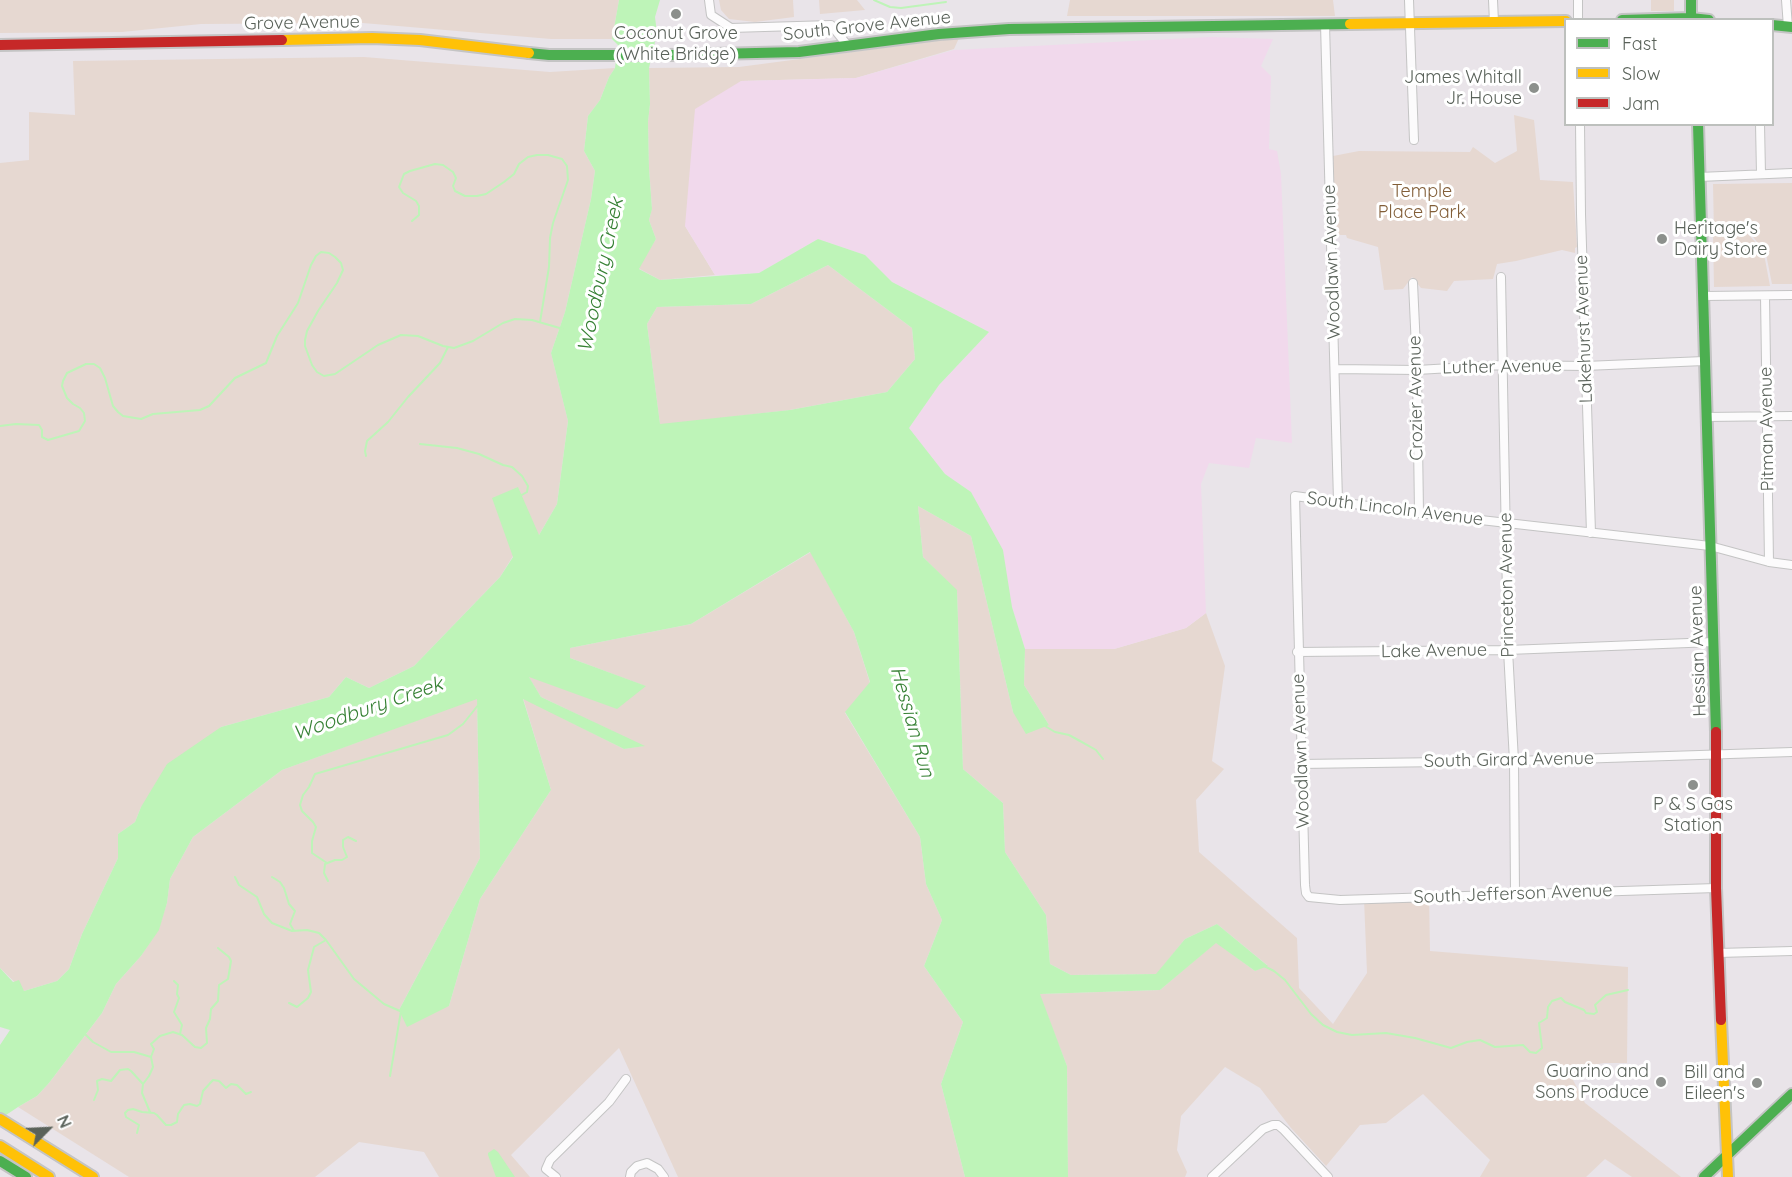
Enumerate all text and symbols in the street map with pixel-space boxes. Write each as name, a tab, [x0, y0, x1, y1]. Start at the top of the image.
street label: South Grove Avenue	[782, 6, 952, 46]
marker: Coconut Grove (White Bridge)	[669, 7, 683, 21]
street label: Grove Avenue	[244, 11, 360, 35]
legend	[1564, 18, 1774, 126]
place label: Coconut Grove (White Bridge)	[614, 23, 738, 66]
text: Fast	[1622, 32, 1657, 55]
text: Slow	[1622, 62, 1660, 85]
place label: James Whitall Jr. House	[1404, 67, 1522, 110]
marker: James Whitall Jr. House	[1527, 81, 1541, 95]
text: Jam	[1622, 92, 1660, 115]
park label: Temple Place Park	[1378, 181, 1466, 224]
street label: Woodlawn Avenue	[1318, 184, 1346, 340]
water label: Woodbury Creek	[573, 196, 629, 354]
place label: Heritage's Dairy Store	[1674, 218, 1767, 260]
marker: Heritage's Dairy Store	[1655, 232, 1669, 246]
street label: Lakehurst Avenue	[1571, 255, 1597, 403]
street label: Crozier Avenue	[1404, 335, 1428, 461]
street label: Luther Avenue	[1442, 355, 1562, 379]
street label: Pitman Avenue	[1755, 366, 1779, 492]
street label: South Lincoln Avenue	[1306, 487, 1484, 531]
street label: Princeton Avenue	[1495, 512, 1519, 658]
street label: Hessian Avenue	[1685, 585, 1711, 717]
street label: Lake Avenue	[1381, 639, 1487, 663]
water label: Hessian Run	[885, 664, 939, 780]
water label: Woodbury Creek	[290, 672, 446, 746]
street label: Woodlawn Avenue	[1287, 673, 1315, 829]
street label: South Girard Avenue	[1424, 748, 1594, 772]
marker: P & S Gas Station	[1686, 778, 1700, 792]
place label: P & S Gas Station	[1653, 794, 1733, 836]
street label: South Jefferson Avenue	[1413, 880, 1613, 908]
place label: Guarino and Sons Produce	[1535, 1061, 1649, 1104]
place label: Bill and Eileen's	[1684, 1062, 1745, 1104]
marker: Guarino and Sons Produce	[1654, 1075, 1668, 1089]
marker: Bill and Eileen's	[1750, 1076, 1764, 1090]
north arrow	[18, 1099, 78, 1159]
text: N	[53, 1112, 76, 1131]

